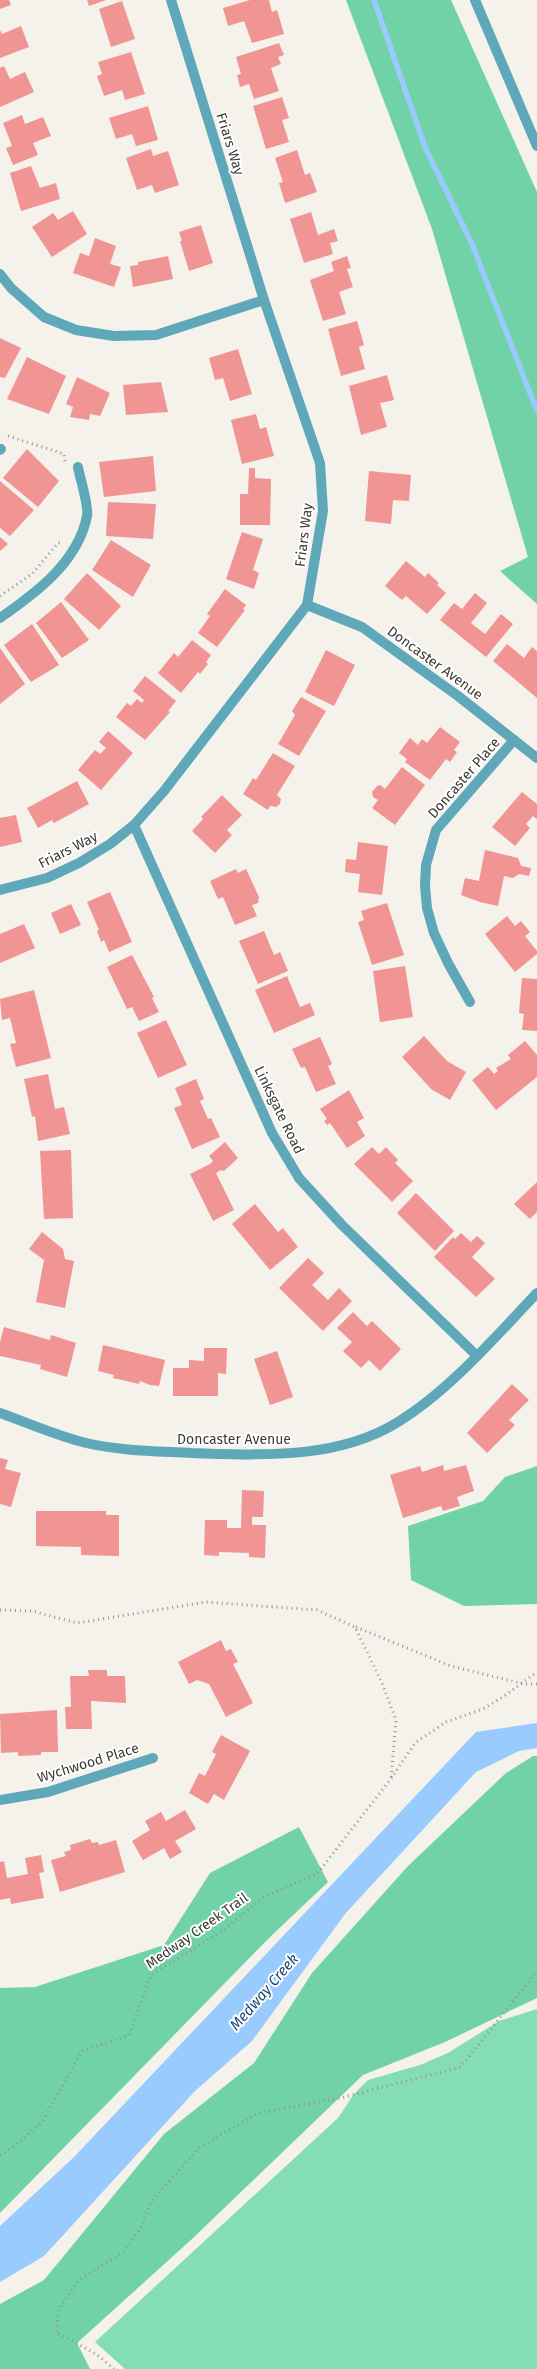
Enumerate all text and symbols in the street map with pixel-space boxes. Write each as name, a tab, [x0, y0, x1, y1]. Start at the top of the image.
street label: Friars Way	[212, 111, 248, 177]
street label: Friars Way	[292, 502, 316, 568]
street label: Doncaster Avenue	[384, 623, 486, 703]
street label: Doncaster Place	[424, 734, 504, 822]
street label: Friars Way	[36, 828, 101, 872]
street label: Linksgate Road	[250, 1063, 308, 1157]
street label: Doncaster Avenue	[177, 1431, 291, 1448]
street label: Wychwood Place	[35, 1739, 141, 1787]
street label: Medway Creek Trail	[143, 1889, 251, 1973]
water label: Medway Creek	[226, 1950, 302, 2034]

